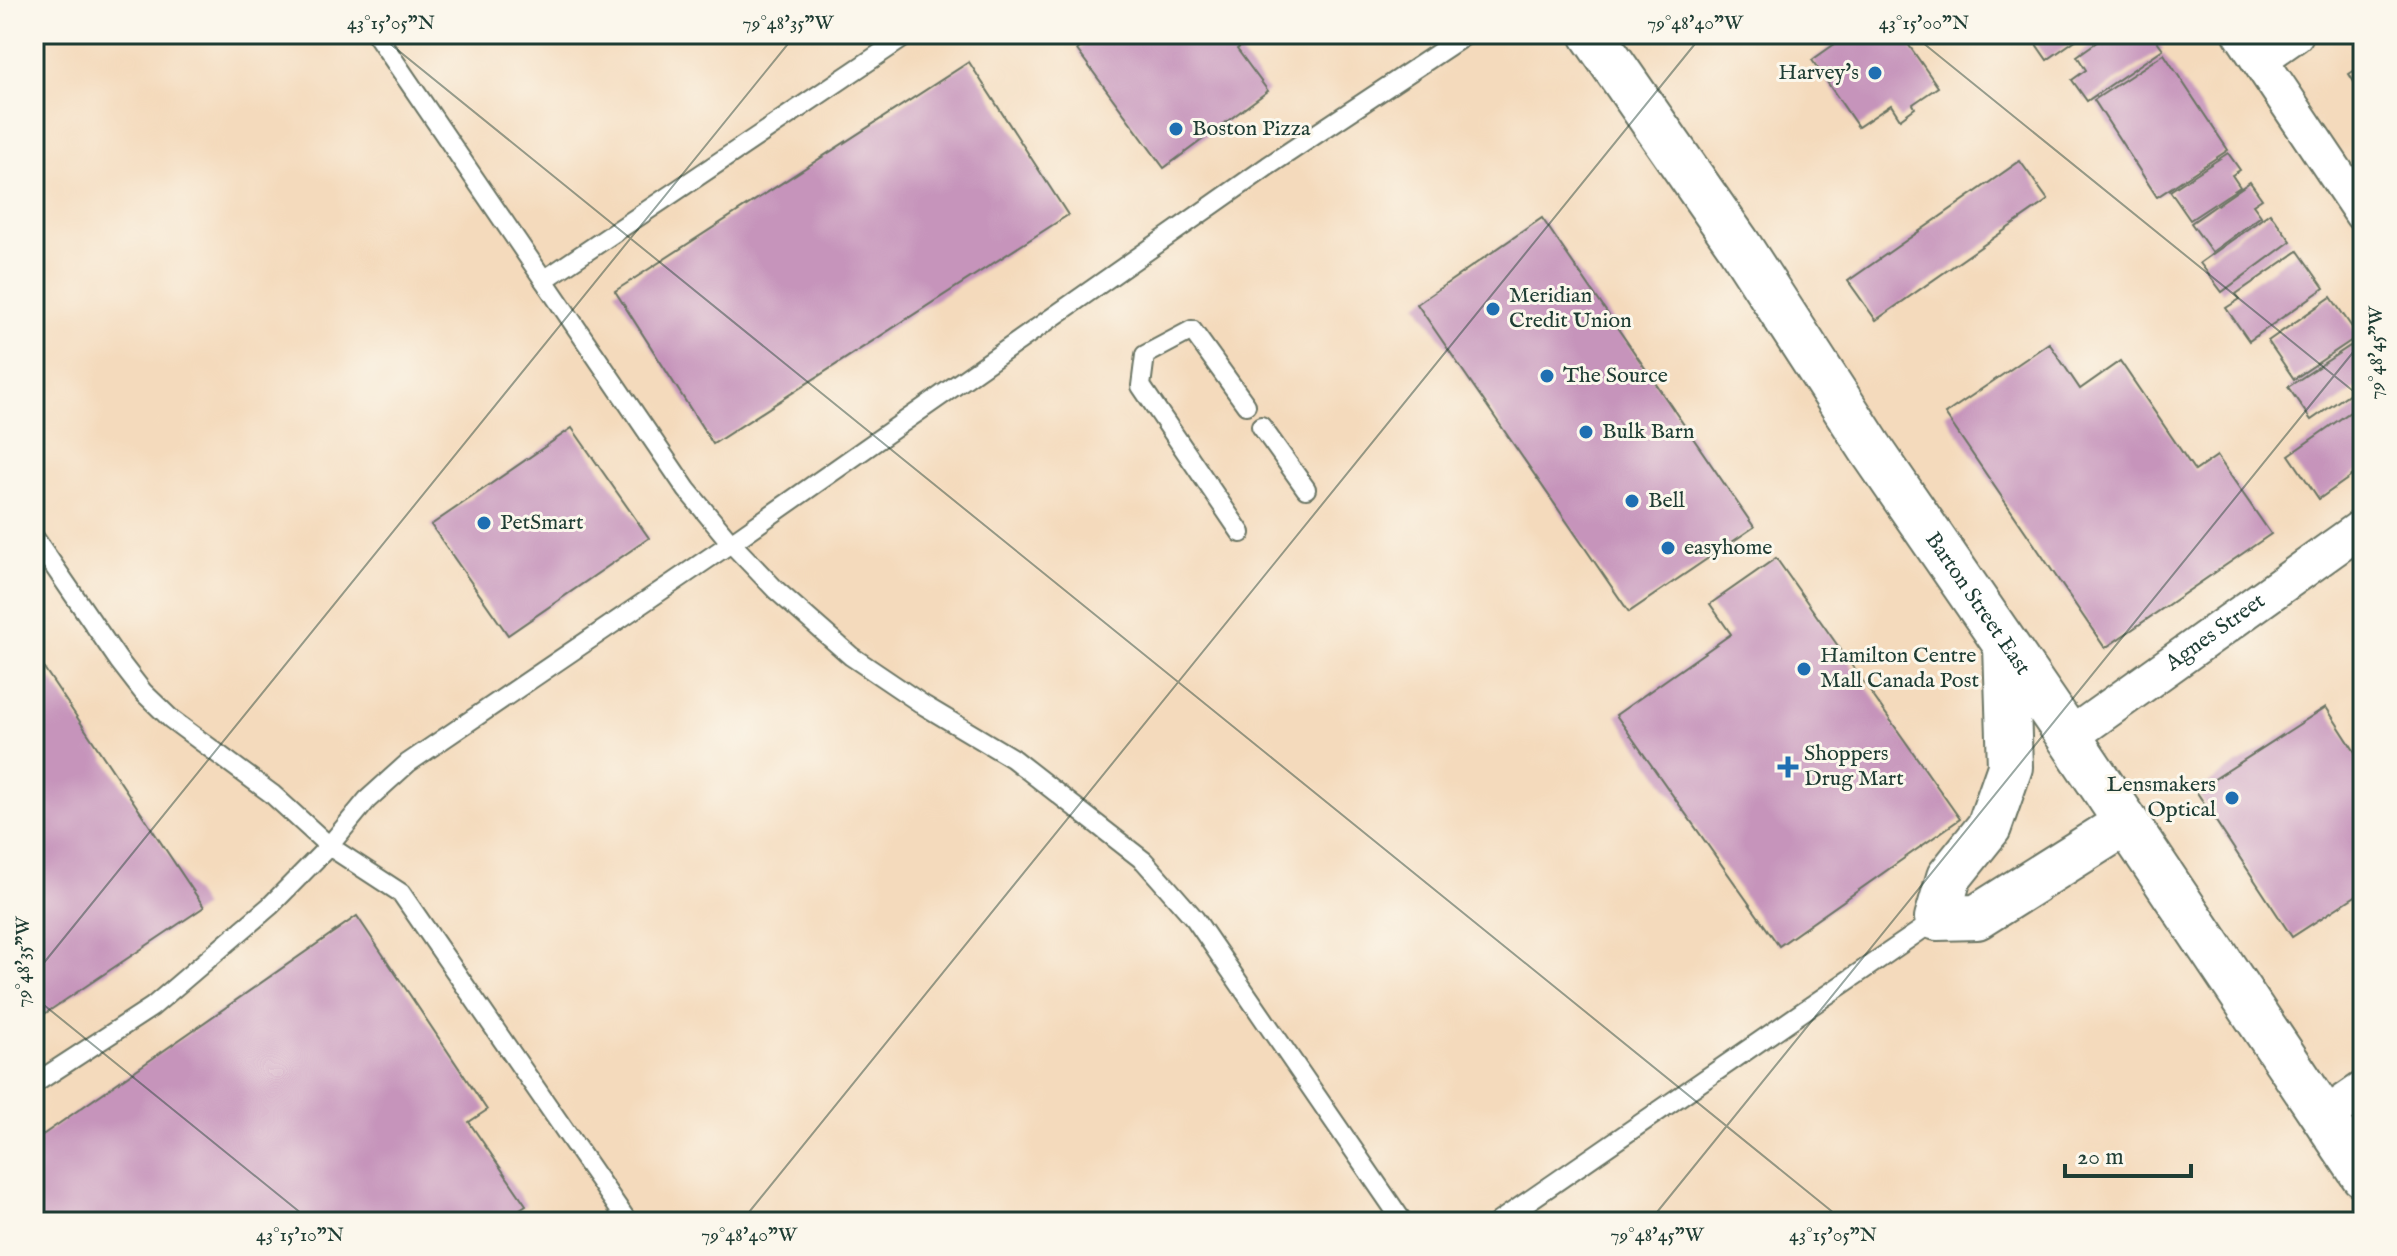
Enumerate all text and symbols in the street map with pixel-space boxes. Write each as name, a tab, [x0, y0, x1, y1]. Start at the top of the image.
text: 43°15'05"N	[347, 11, 435, 36]
text: 79°48'35"W	[742, 11, 835, 36]
text: 79°48'40"W	[1647, 11, 1744, 36]
text: 43°15'00"N	[1879, 11, 1969, 36]
place label: Harvey's	[1778, 59, 1859, 87]
marker: Harvey's	[1866, 64, 1884, 82]
place label: Boston Pizza	[1192, 115, 1311, 143]
marker: Boston Pizza	[1167, 120, 1185, 138]
place label: Meridian Credit Union	[1509, 282, 1632, 335]
marker: Meridian Credit Union	[1484, 300, 1502, 318]
text: 79°48'45"W	[2364, 305, 2389, 400]
place label: The Source	[1563, 362, 1668, 390]
marker: The Source	[1538, 367, 1556, 385]
place label: Bulk Barn	[1602, 418, 1695, 446]
marker: Bulk Barn	[1577, 423, 1595, 441]
place label: Bell	[1648, 487, 1685, 515]
marker: Bell	[1623, 492, 1641, 510]
place label: PetSmart	[500, 509, 584, 537]
marker: PetSmart	[475, 514, 493, 532]
street label: Barton Street East	[1918, 527, 2037, 681]
place label: easyhome	[1684, 534, 1772, 562]
marker: easyhome	[1659, 539, 1677, 557]
street label: Agnes Street	[2159, 587, 2271, 678]
place label: Hamilton Centre Mall Canada Post	[1820, 642, 1979, 695]
marker: Hamilton Centre Mall Canada Post	[1795, 660, 1813, 678]
place label: Shoppers Drug Mart	[1804, 740, 1904, 793]
marker: Shoppers Drug Mart	[1779, 758, 1797, 776]
place label: Lensmakers Optical	[2107, 771, 2216, 824]
marker: Lensmakers Optical	[2223, 789, 2241, 807]
text: 79°48'35"W	[11, 915, 36, 1008]
scale bar	[2065, 1128, 2191, 1178]
text: 20 m	[2077, 1142, 2124, 1173]
text: 43°15'10"N	[256, 1223, 344, 1248]
text: 79°48'40"W	[701, 1223, 798, 1248]
text: 79°48'45"W	[1610, 1223, 1705, 1248]
text: 43°15'05"N	[1789, 1223, 1877, 1248]

